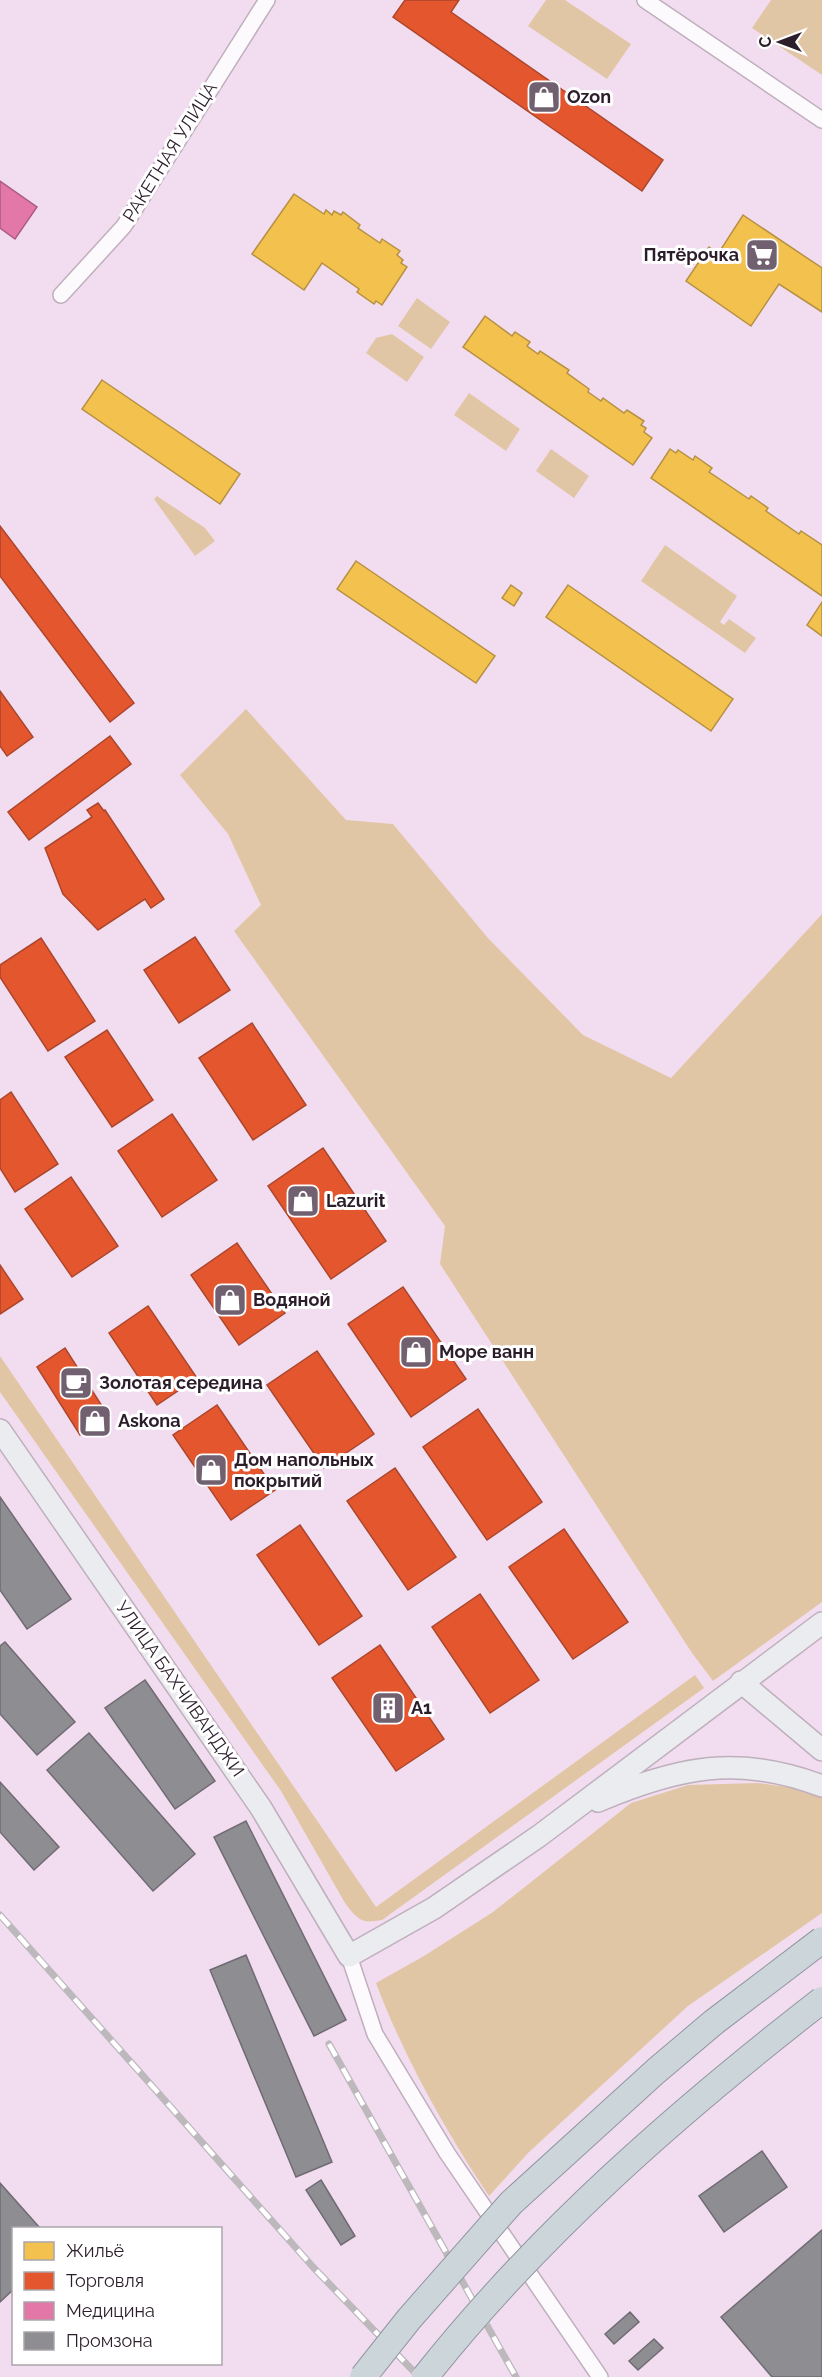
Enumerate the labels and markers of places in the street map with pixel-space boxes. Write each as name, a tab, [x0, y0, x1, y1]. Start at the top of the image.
shop icon: Ozon	[526, 79, 562, 115]
place label: Ozon	[567, 86, 611, 107]
supermarket icon: Пятёрочка	[744, 237, 780, 273]
place label: Пятёрочка	[643, 244, 739, 265]
shop icon: Lazurit	[285, 1183, 321, 1219]
place label: Lazurit	[326, 1190, 385, 1211]
shop icon: Водяной	[212, 1282, 248, 1318]
place label: Водяной	[253, 1289, 330, 1310]
shop icon: Море ванн	[398, 1334, 434, 1370]
place label: Море ванн	[439, 1341, 534, 1362]
cafe icon: Золотая середина	[58, 1365, 94, 1401]
place label: Золотая середина	[99, 1372, 263, 1393]
shop icon: Askona	[77, 1403, 113, 1439]
place label: Askona	[118, 1410, 181, 1431]
place label: Дом напольных покрытий	[234, 1449, 374, 1491]
shop icon: Дом напольных покрытий	[193, 1452, 229, 1488]
building icon: A1	[370, 1690, 406, 1726]
place label: A1	[411, 1697, 432, 1718]

